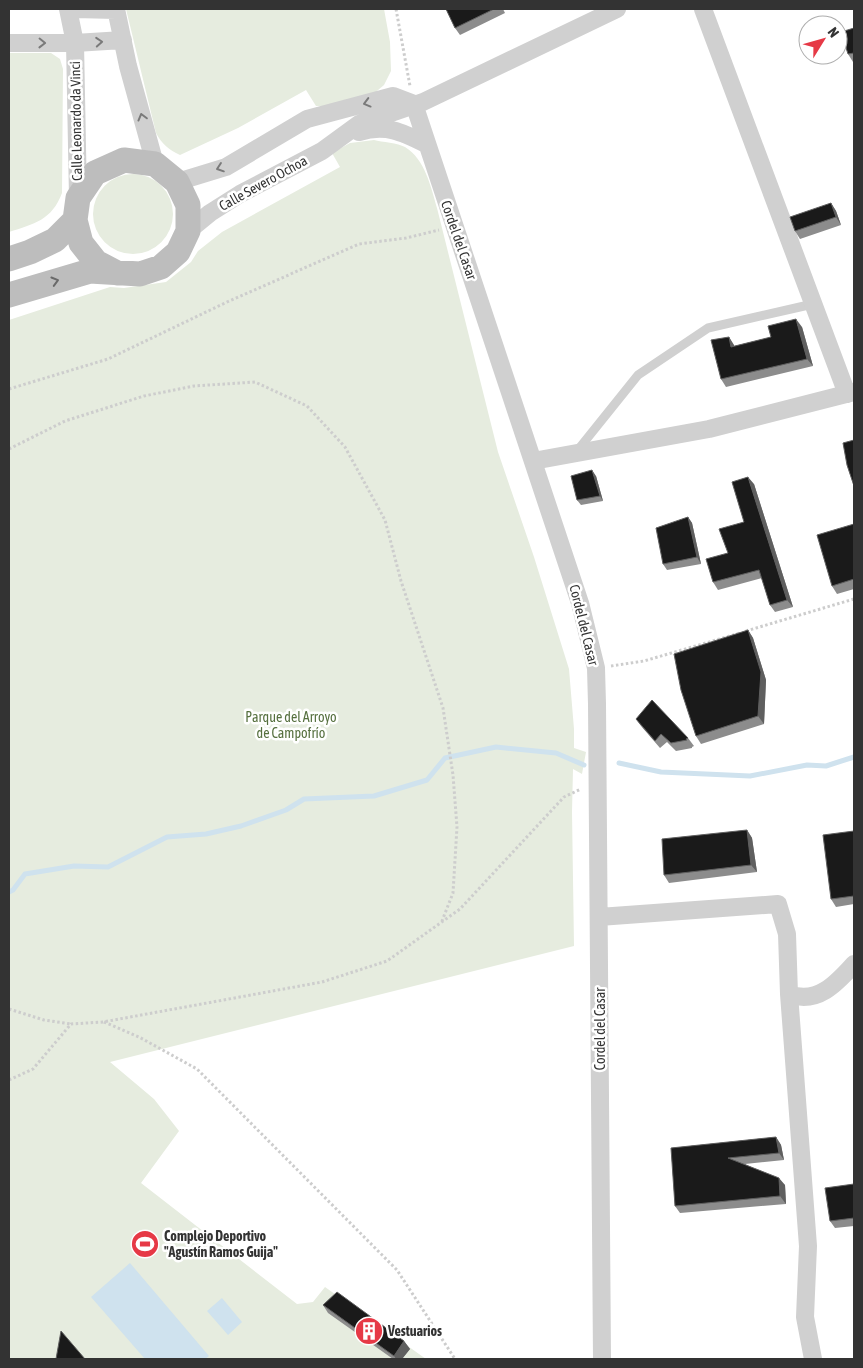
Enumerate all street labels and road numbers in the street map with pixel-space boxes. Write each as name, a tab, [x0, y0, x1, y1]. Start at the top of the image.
street label: Calle Leonardo da Vinci	[67, 61, 85, 181]
street label: Calle Severo Ochoa	[216, 152, 310, 214]
street label: Cordel del Casar	[438, 198, 480, 282]
street label: Cordel del Casar	[566, 583, 602, 668]
street label: Cordel del Casar	[592, 987, 608, 1070]

